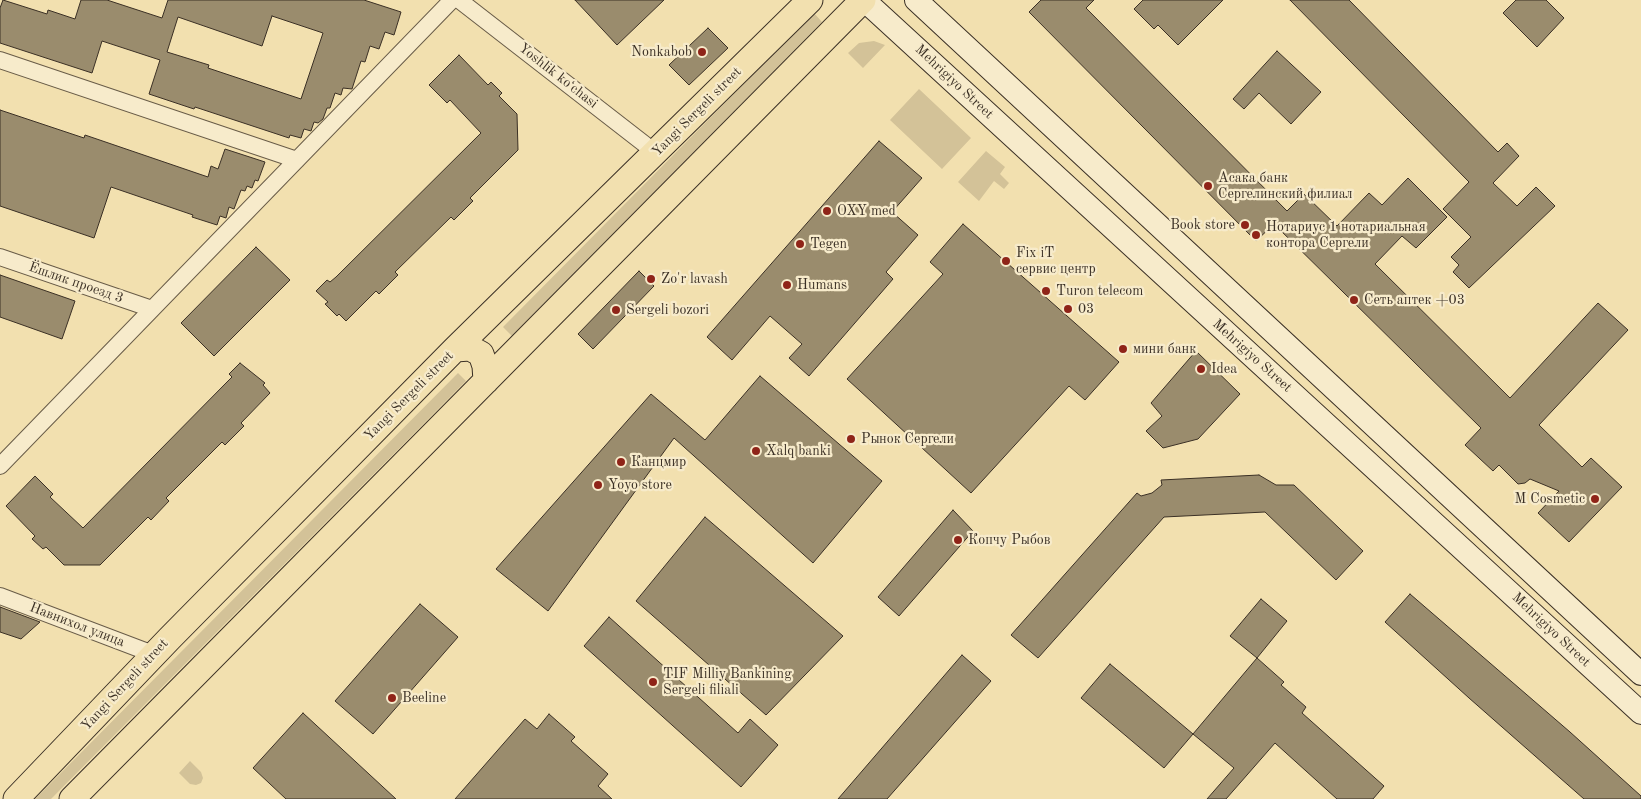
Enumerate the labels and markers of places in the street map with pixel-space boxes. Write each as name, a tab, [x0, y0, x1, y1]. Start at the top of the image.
place label: Nonkabob	[631, 44, 692, 60]
marker: Nonkabob	[696, 46, 708, 58]
place label: Асака банк Сергелинский филиал	[1218, 170, 1353, 202]
marker: Асака банк Сергелинский филиал	[1202, 180, 1214, 192]
place label: OXY med	[837, 203, 896, 219]
marker: OXY med	[821, 205, 833, 217]
place label: Book store	[1170, 217, 1235, 233]
marker: Book store	[1239, 219, 1251, 231]
place label: Нотариус 1 нотариальная контора Сергели	[1266, 219, 1426, 252]
marker: Нотариус 1 нотариальная контора Сергели	[1250, 229, 1262, 241]
place label: Tegen	[810, 236, 847, 252]
marker: Tegen	[794, 238, 806, 250]
place label: Fix iT сервис центр	[1016, 245, 1096, 278]
marker: Fix iT сервис центр	[1000, 255, 1012, 267]
place label: Zo'r lavash	[661, 271, 728, 287]
marker: Zo'r lavash	[645, 273, 657, 285]
place label: Humans	[797, 277, 847, 293]
marker: Humans	[781, 279, 793, 291]
place label: Turon telecom	[1056, 283, 1143, 299]
marker: Turon telecom	[1040, 285, 1052, 297]
place label: Сеть аптек +03	[1364, 292, 1465, 308]
marker: Сеть аптек +03	[1348, 294, 1360, 306]
place label: 03	[1078, 301, 1094, 317]
place label: Sergeli bozori	[626, 302, 709, 318]
marker: 03	[1062, 303, 1074, 315]
marker: Sergeli bozori	[610, 304, 622, 316]
place label: мини банк	[1133, 341, 1196, 357]
marker: мини банк	[1117, 343, 1129, 355]
place label: Idea	[1211, 361, 1237, 377]
marker: Idea	[1195, 363, 1207, 375]
place label: Рынок Сергели	[861, 431, 954, 447]
marker: Рынок Сергели	[845, 433, 857, 445]
place label: Xalq banki	[766, 443, 831, 459]
marker: Xalq banki	[750, 445, 762, 457]
place label: Канцмир	[631, 454, 686, 470]
marker: Канцмир	[615, 456, 627, 468]
place label: Yoyo store	[608, 477, 672, 493]
marker: Yoyo store	[592, 479, 604, 491]
place label: M Cosmetic	[1515, 491, 1585, 507]
marker: M Cosmetic	[1589, 493, 1601, 505]
place label: Копчу Рыбов	[968, 532, 1051, 548]
marker: Копчу Рыбов	[952, 534, 964, 546]
place label: TIF Milliy Bankining Sergeli filiali	[663, 666, 792, 699]
marker: TIF Milliy Bankining Sergeli filiali	[647, 676, 659, 688]
place label: Beeline	[402, 690, 446, 706]
marker: Beeline	[386, 692, 398, 704]

